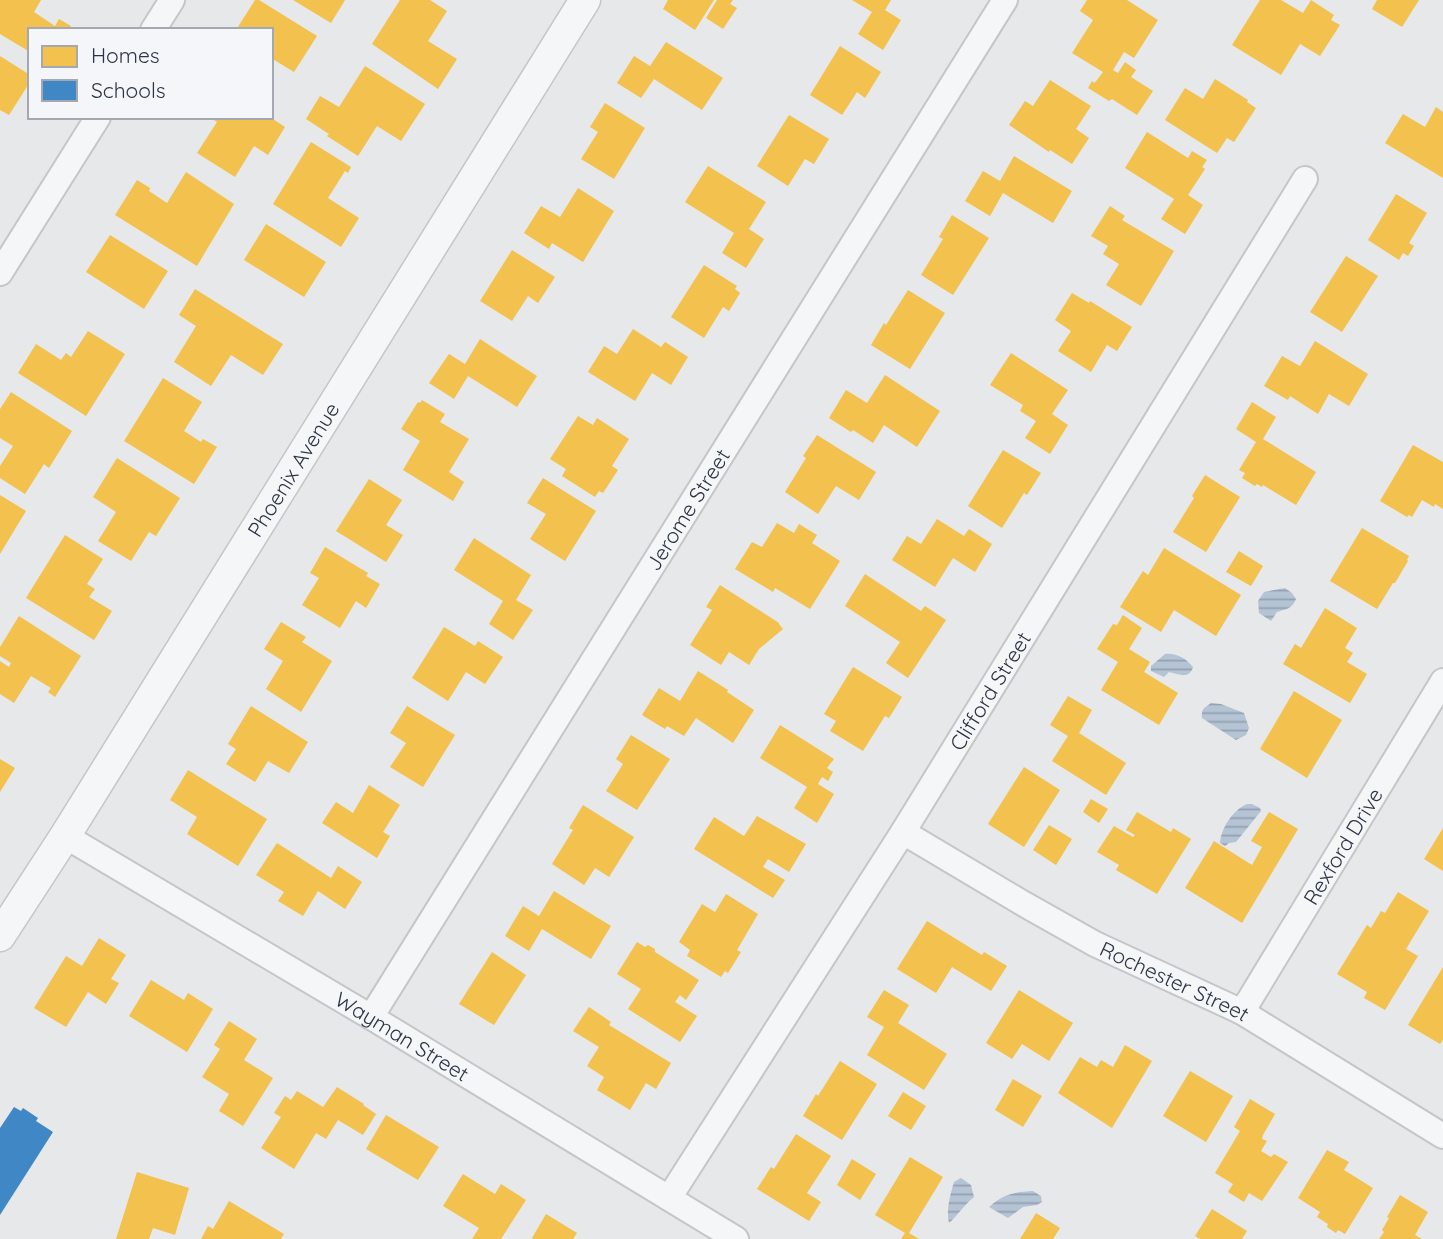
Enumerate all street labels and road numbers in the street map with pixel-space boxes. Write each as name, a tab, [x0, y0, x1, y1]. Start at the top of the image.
street label: Phoenix Avenue	[241, 397, 345, 541]
street label: Jerome Street	[640, 444, 735, 575]
street label: Clifford Street	[944, 627, 1036, 755]
street label: Rexford Drive	[1297, 783, 1388, 909]
street label: Rochester Street	[1096, 935, 1254, 1026]
street label: Wayman Street	[330, 986, 474, 1087]

